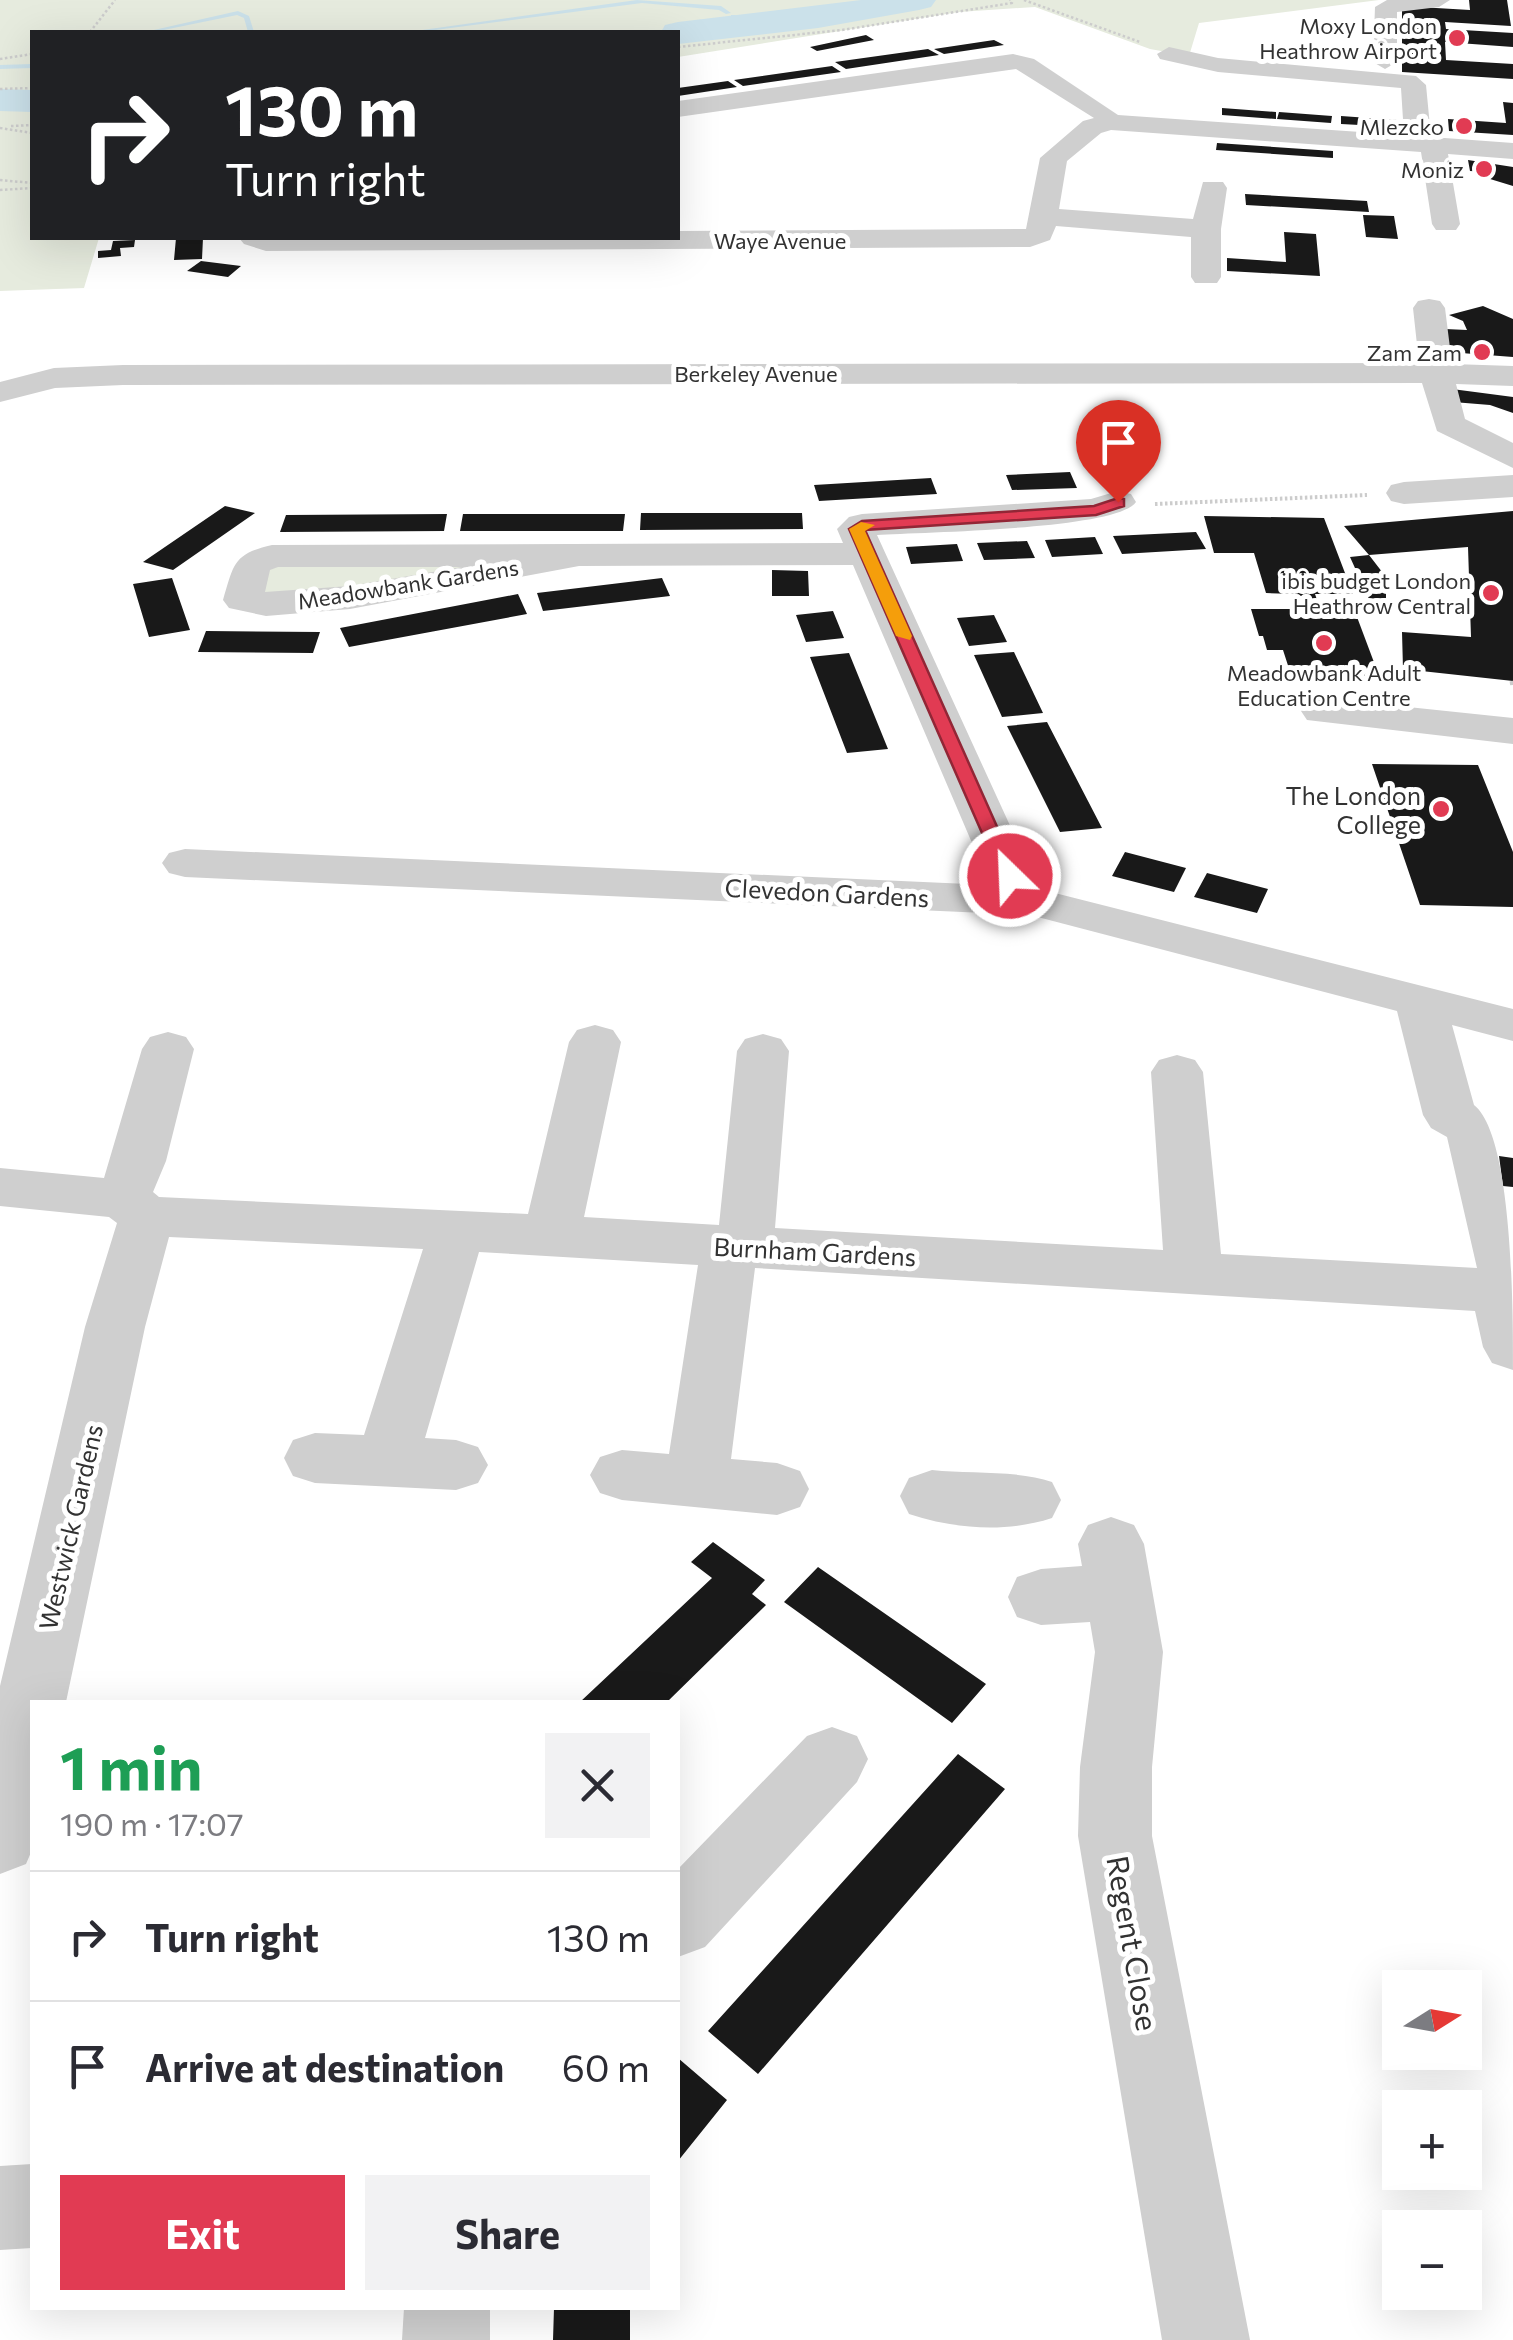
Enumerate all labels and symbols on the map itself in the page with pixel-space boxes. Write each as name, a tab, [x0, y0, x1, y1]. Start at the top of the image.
place label: Moxy London Heathrow Airport	[1259, 12, 1437, 64]
marker: Moxy London Heathrow Airport	[1446, 27, 1468, 49]
place label: Mlezcko	[1359, 113, 1444, 140]
marker: Mlezcko	[1453, 115, 1475, 137]
place label: Moniz	[1401, 156, 1464, 183]
marker: Moniz	[1473, 158, 1495, 180]
street label: Waye Avenue	[714, 227, 846, 254]
place label: Zam Zam	[1367, 339, 1462, 366]
marker: Zam Zam	[1471, 341, 1493, 363]
street label: Berkeley Avenue	[674, 360, 838, 387]
pin	[1076, 400, 1161, 503]
street label: Meadowbank Gardens	[296, 553, 520, 615]
place label: ibis budget London Heathrow Central	[1281, 567, 1471, 619]
marker: ibis budget London Heathrow Central	[1480, 582, 1502, 604]
marker: Meadowbank Adult Education Centre	[1313, 632, 1335, 654]
place label: Meadowbank Adult Education Centre	[1227, 659, 1421, 711]
place label: The London College	[1285, 780, 1421, 839]
marker: The London College	[1430, 798, 1452, 820]
position arrow	[958, 824, 1062, 928]
street label: Clevedon Gardens	[724, 872, 930, 912]
street label: Burnham Gardens	[713, 1231, 917, 1271]
street label: Westwick Gardens	[32, 1421, 108, 1633]
street label: Regent Close	[1100, 1853, 1168, 2033]
north arrow	[1382, 1970, 1482, 2070]

